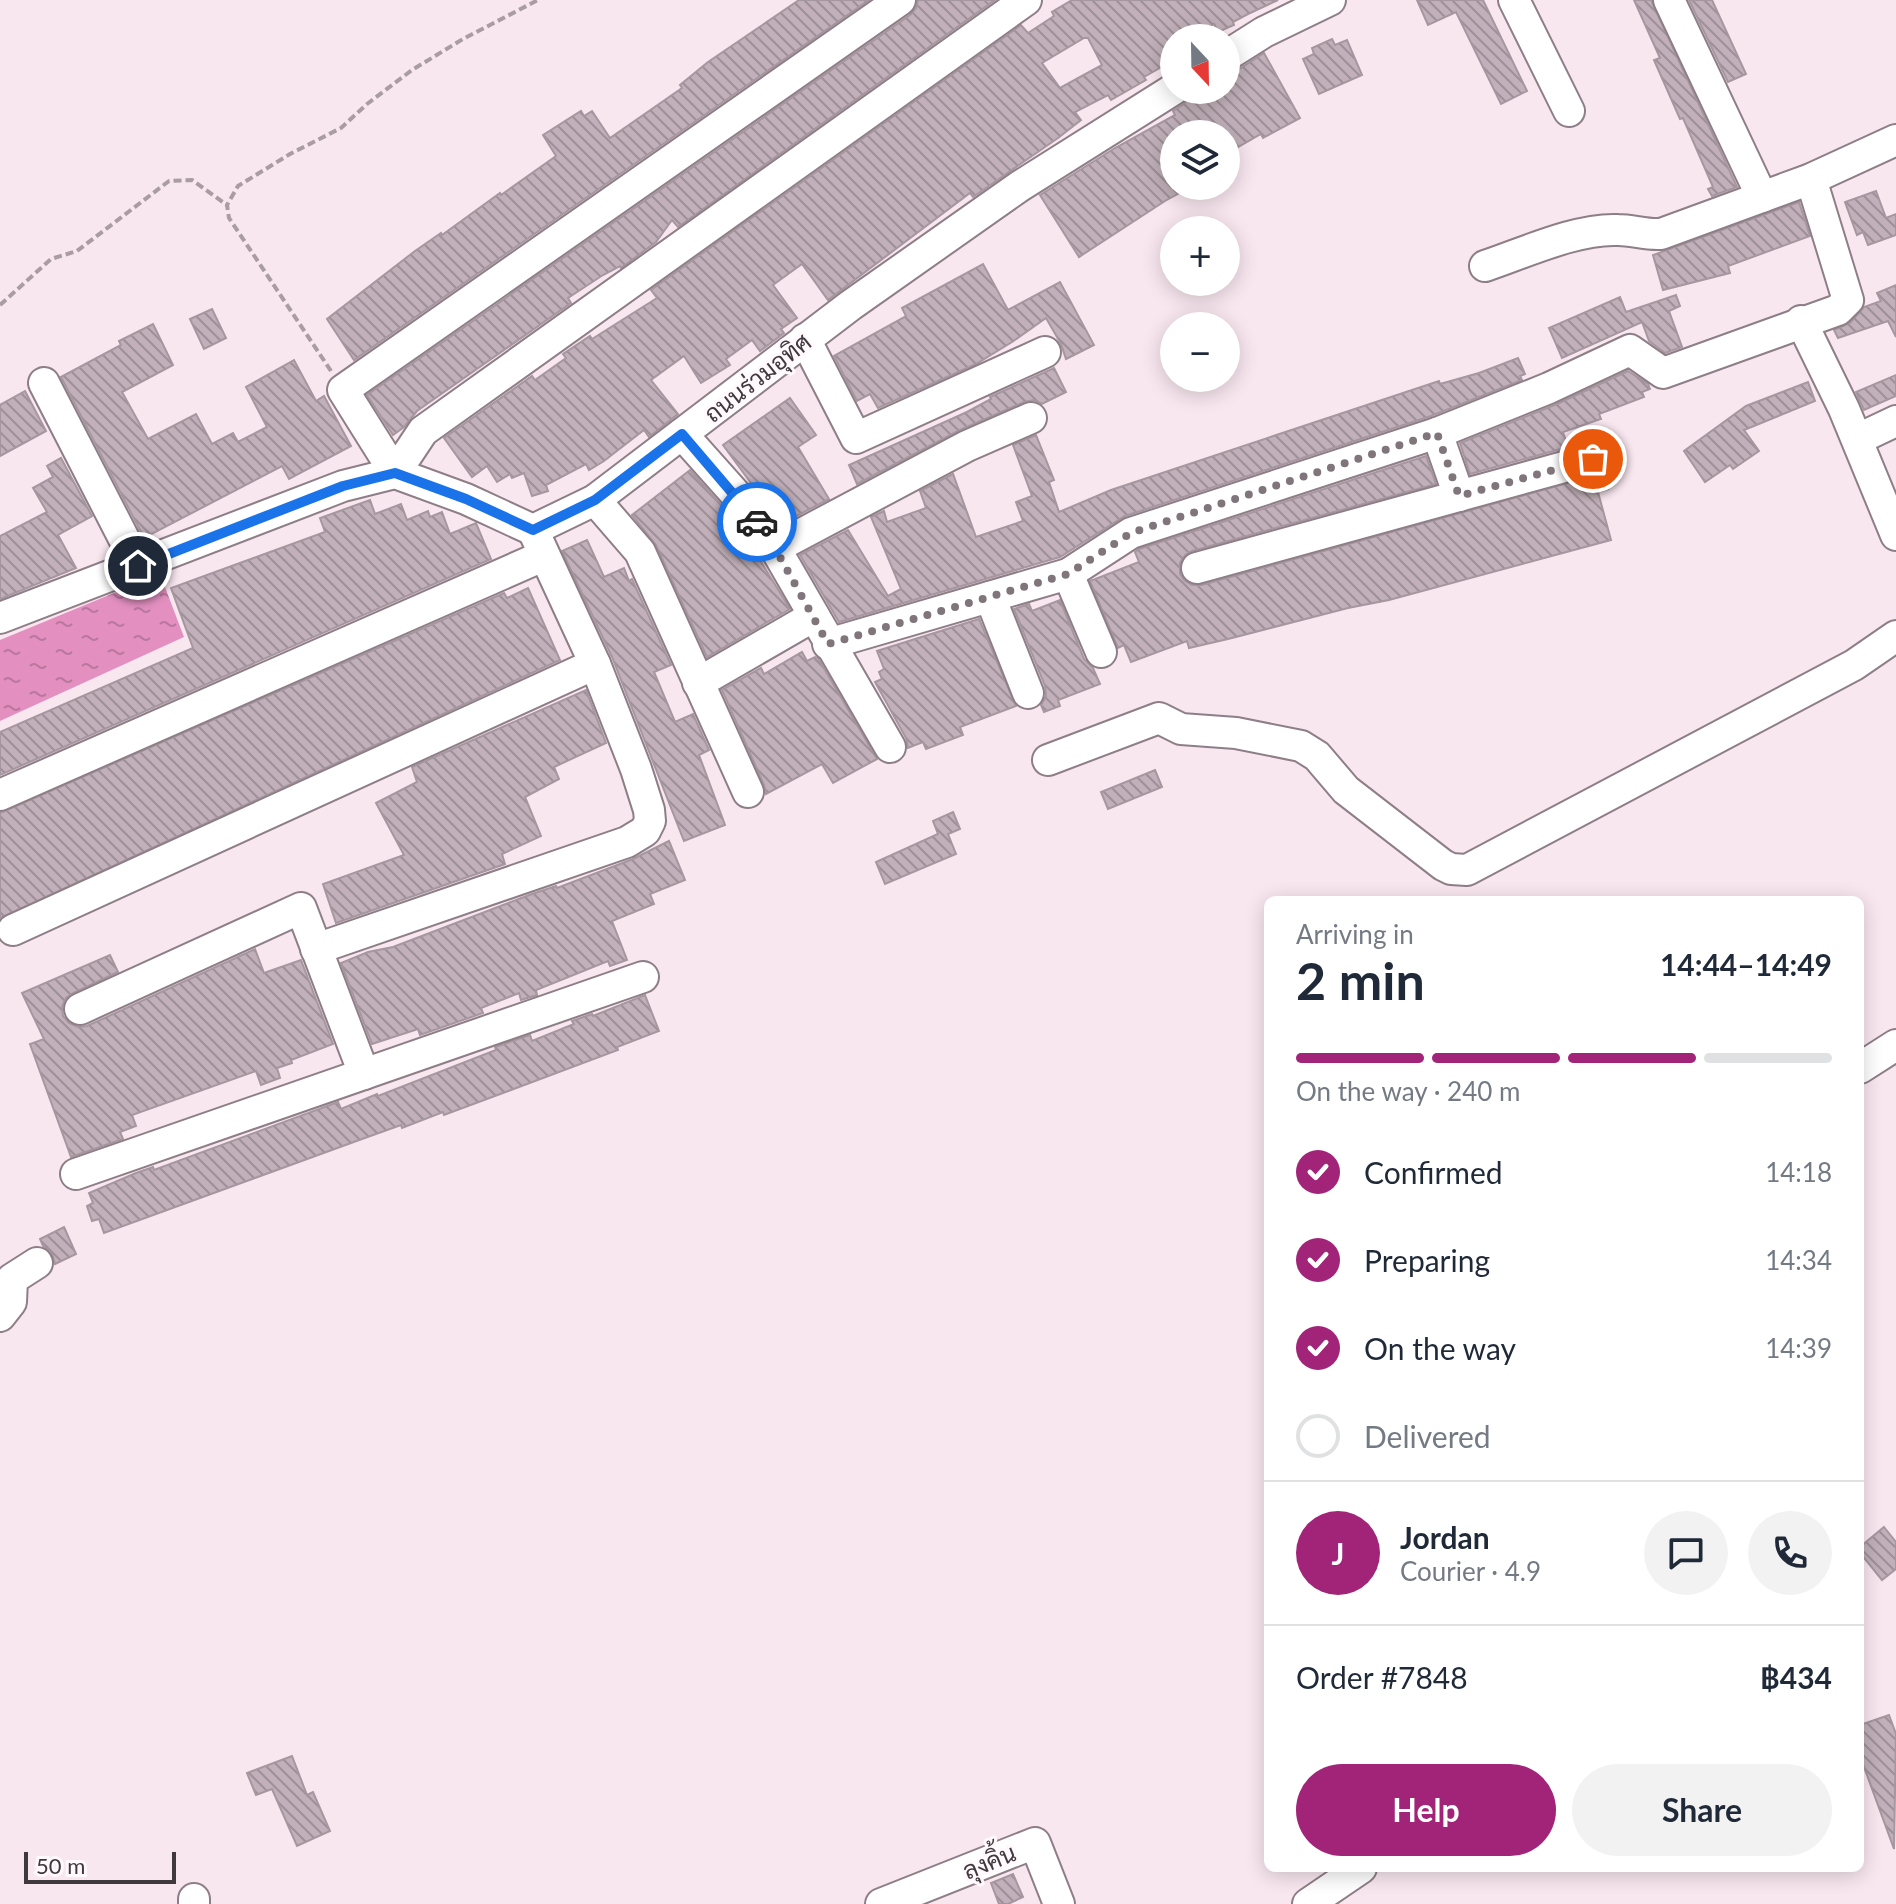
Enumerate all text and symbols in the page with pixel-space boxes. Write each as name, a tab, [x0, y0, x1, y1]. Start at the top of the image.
north arrow	[1160, 24, 1240, 104]
map controls	[1160, 24, 1240, 392]
button: layers	[1160, 120, 1240, 200]
button: +	[1160, 216, 1240, 296]
button: −	[1160, 312, 1240, 392]
street label: ถนนร่วมอุทิศ	[698, 326, 818, 430]
pin	[1559, 425, 1627, 493]
icon: bag	[1571, 437, 1615, 481]
courier	[717, 482, 797, 562]
icon: car	[735, 500, 779, 544]
pin	[104, 532, 172, 600]
icon: home	[116, 544, 160, 588]
text: Arriving in	[1296, 918, 1414, 950]
text: 14:44–14:49	[1660, 946, 1832, 982]
text: 2 min	[1296, 949, 1425, 1011]
text: On the way · 240 m	[1296, 1075, 1520, 1107]
icon: check	[1296, 1150, 1340, 1194]
text: Confirmed	[1364, 1154, 1503, 1190]
text: 14:18	[1765, 1156, 1832, 1188]
icon: check	[1296, 1238, 1340, 1282]
text: Preparing	[1364, 1242, 1490, 1278]
text: 14:34	[1765, 1244, 1832, 1276]
icon: check	[1296, 1326, 1340, 1370]
text: On the way	[1364, 1330, 1516, 1366]
text: 14:39	[1765, 1332, 1832, 1364]
text: Delivered	[1364, 1418, 1491, 1454]
button: chat	[1644, 1511, 1728, 1595]
button: phone	[1748, 1511, 1832, 1595]
text: Jordan	[1400, 1519, 1490, 1555]
text: J	[1332, 1535, 1344, 1571]
text: Courier · 4.9	[1400, 1555, 1541, 1587]
text: Order #7848	[1296, 1659, 1468, 1695]
text: ฿434	[1760, 1659, 1832, 1695]
button: Help	[1296, 1764, 1556, 1856]
button: Share	[1572, 1764, 1832, 1856]
street label: ลุงคิ้น	[956, 1833, 1021, 1887]
scale bar	[24, 1848, 176, 1884]
text: 50 m	[36, 1852, 85, 1879]

